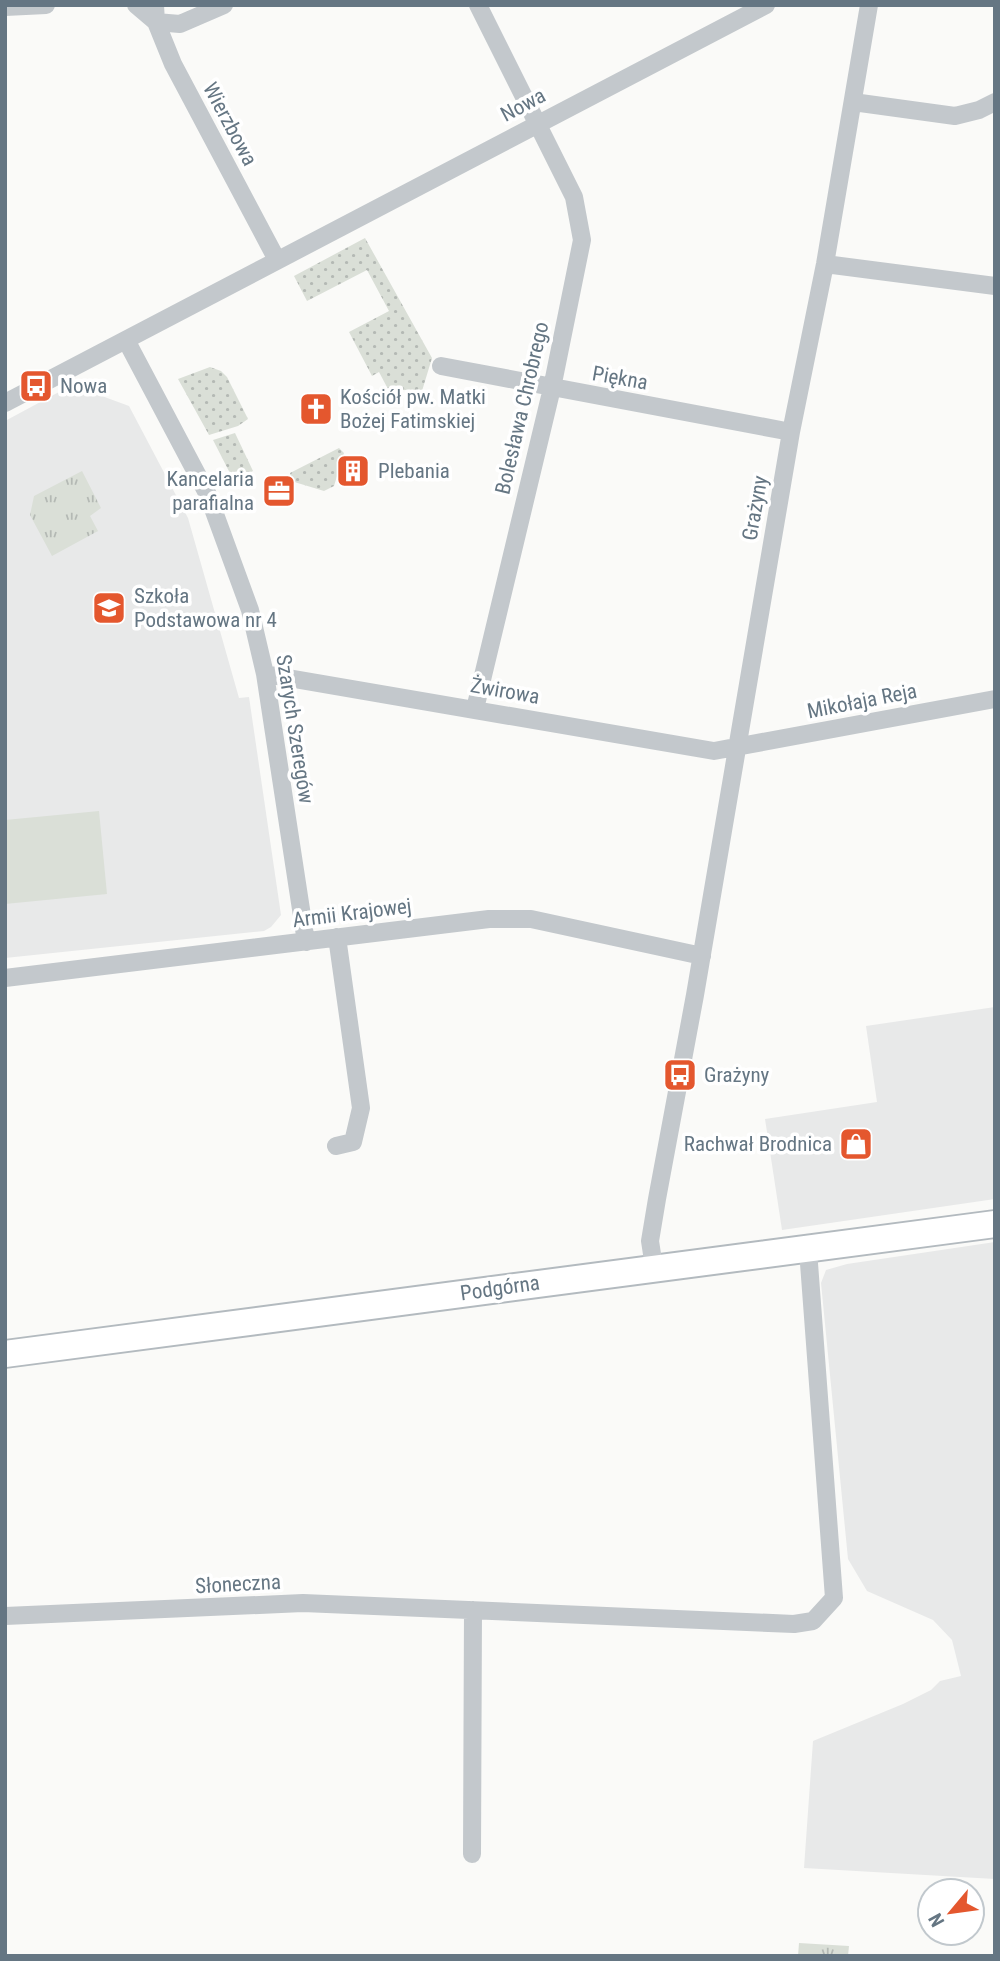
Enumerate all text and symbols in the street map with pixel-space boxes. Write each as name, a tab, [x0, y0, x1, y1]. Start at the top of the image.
street label: Wierzbowa	[198, 78, 262, 170]
street label: Nowa	[496, 83, 550, 127]
street label: Bolesława Chrobrego	[490, 319, 554, 497]
street label: Piękna	[590, 361, 650, 395]
bus stop icon: Nowa	[17, 367, 55, 405]
place label: Nowa	[60, 374, 107, 398]
place label: Kościół pw. Matki Bożej Fatimskiej	[340, 385, 486, 433]
church icon: Kościół pw. Matki Bożej Fatimskiej	[297, 390, 335, 428]
building icon: Plebania	[334, 452, 372, 490]
place label: Plebania	[378, 459, 450, 483]
place label: Kancelaria parafialna	[167, 467, 254, 515]
office icon: Kancelaria parafialna	[260, 472, 298, 510]
street label: Grażyny	[738, 473, 773, 542]
place label: Szkoła Podstawowa nr 4	[134, 584, 277, 632]
school or university icon: Szkoła Podstawowa nr 4	[90, 589, 128, 627]
street label: Szarych Szeregów	[271, 653, 319, 806]
street label: Żwirowa	[469, 673, 541, 709]
street label: Mikołaja Reja	[805, 679, 919, 723]
street label: Armii Krajowej	[291, 894, 413, 932]
bus stop icon: Grażyny	[661, 1056, 699, 1094]
place label: Grażyny	[704, 1063, 770, 1087]
shop icon: Rachwał Brodnica	[837, 1125, 875, 1163]
place label: Rachwał Brodnica	[684, 1132, 832, 1156]
street label: Podgórna	[459, 1271, 541, 1305]
street label: Słoneczna	[195, 1570, 281, 1598]
north arrow	[916, 1877, 986, 1947]
text: N	[924, 1909, 949, 1931]

